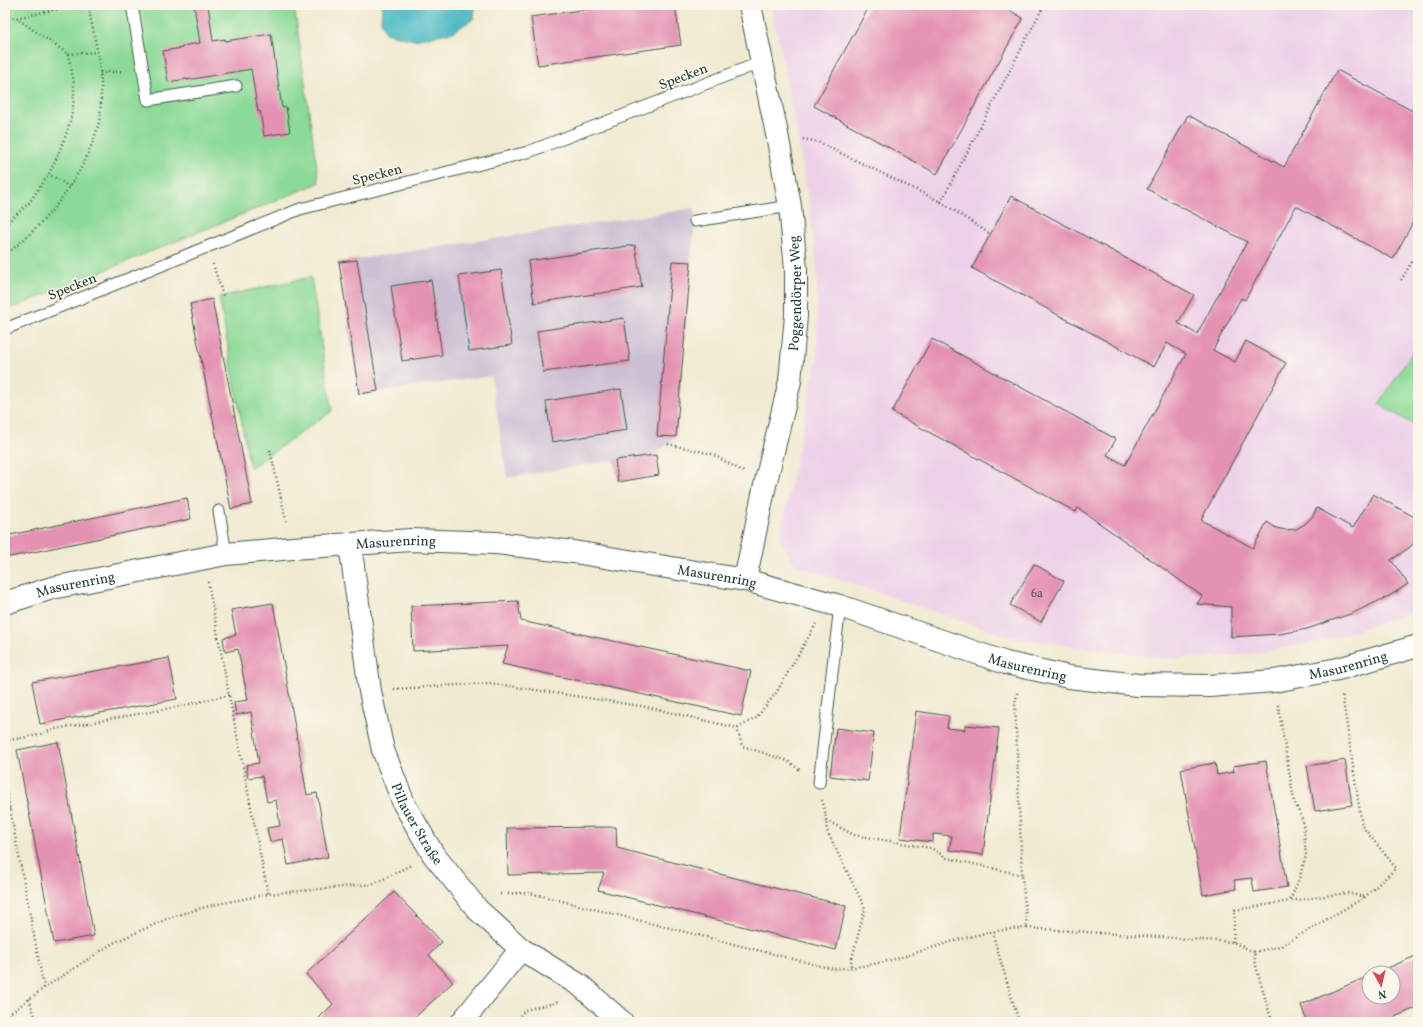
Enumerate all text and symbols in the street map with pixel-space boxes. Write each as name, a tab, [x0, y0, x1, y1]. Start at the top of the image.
street label: Specken	[656, 59, 711, 95]
street label: Specken	[350, 160, 404, 191]
street label: Poggendörper Weg	[785, 235, 807, 352]
street label: Specken	[45, 269, 100, 306]
street label: Masurenring	[355, 532, 436, 555]
street label: Masurenring	[676, 561, 759, 594]
street label: Masurenring	[34, 568, 117, 604]
house number: 6a	[1031, 586, 1043, 602]
street label: Masurenring	[1307, 647, 1390, 685]
street label: Masurenring	[985, 650, 1068, 687]
street label: Pillauer Straße	[386, 780, 446, 870]
north arrow	[1361, 965, 1401, 1005]
text: N	[1377, 985, 1387, 1001]

